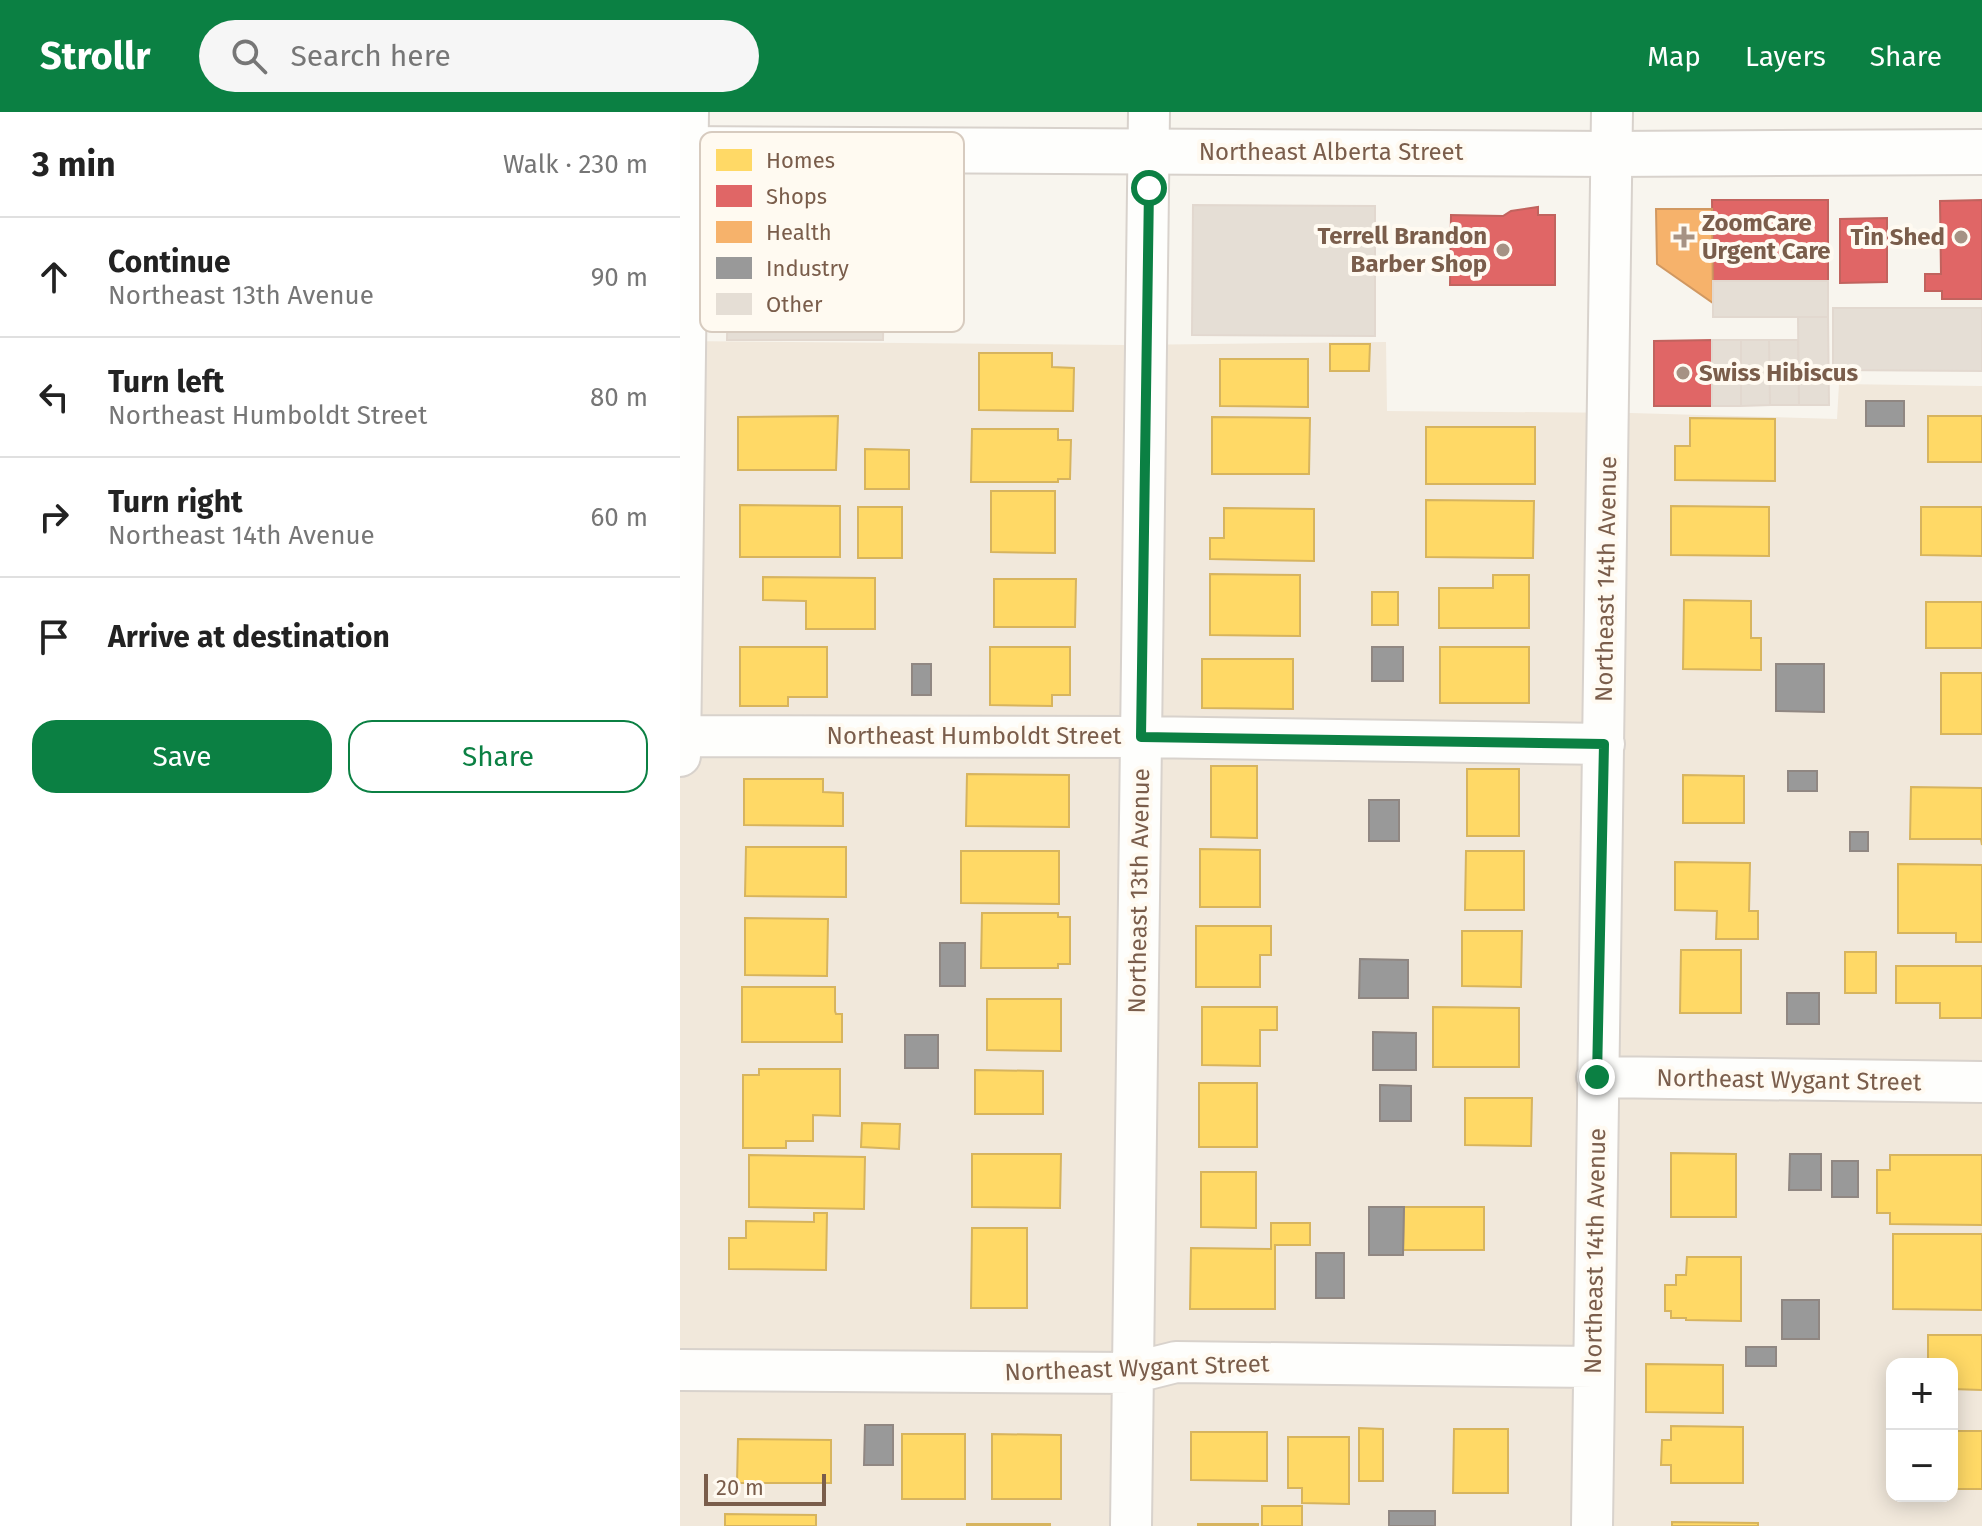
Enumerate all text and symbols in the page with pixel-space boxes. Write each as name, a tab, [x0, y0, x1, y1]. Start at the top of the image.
search box	[199, 20, 759, 92]
text: Strollr	[40, 33, 151, 79]
icon: search	[227, 34, 271, 78]
text: Search here	[291, 38, 451, 74]
text: Map	[1647, 40, 1701, 73]
text: Layers	[1745, 40, 1826, 73]
text: Share	[1870, 40, 1942, 73]
legend	[700, 132, 964, 332]
street label: Northeast Alberta Street	[1199, 138, 1464, 166]
text: 3 min	[32, 144, 116, 185]
text: Homes	[766, 147, 835, 174]
text: Walk · 230 m	[503, 149, 648, 180]
route start	[1131, 170, 1167, 206]
text: Shops	[766, 183, 827, 210]
place label: ZoomCare Urgent Care	[1702, 209, 1831, 265]
text: Health	[766, 219, 832, 246]
place label: Terrell Brandon Barber Shop	[1318, 222, 1487, 278]
place label: Tin Shed	[1851, 223, 1945, 251]
marker: ZoomCare Urgent Care	[1673, 226, 1695, 248]
marker: Tin Shed	[1952, 228, 1970, 246]
marker: Terrell Brandon Barber Shop	[1494, 241, 1512, 259]
text: Continue	[108, 244, 231, 280]
icon: ahead	[32, 255, 76, 299]
text: Industry	[766, 255, 849, 282]
text: 90 m	[591, 262, 648, 293]
text: Northeast 13th Avenue	[108, 280, 374, 311]
text: Other	[766, 291, 823, 318]
place label: Swiss Hibiscus	[1699, 359, 1859, 387]
text: Turn left	[108, 364, 224, 400]
marker: Swiss Hibiscus	[1674, 364, 1692, 382]
icon: left	[32, 375, 76, 419]
text: 80 m	[590, 382, 648, 413]
text: Northeast Humboldt Street	[108, 400, 427, 431]
street label: Northeast 14th Avenue	[1590, 456, 1622, 702]
text: Turn right	[108, 484, 243, 520]
icon: right	[32, 495, 76, 539]
text: 60 m	[590, 502, 648, 533]
text: Northeast 14th Avenue	[108, 520, 375, 551]
icon: arrive	[32, 615, 76, 659]
text: Arrive at destination	[108, 619, 390, 655]
button: Save	[32, 720, 332, 793]
button: Share	[348, 720, 648, 793]
street label: Northeast Humboldt Street	[827, 722, 1122, 750]
street label: Northeast 13th Avenue	[1123, 768, 1155, 1014]
route end	[1579, 1059, 1615, 1095]
street label: Northeast Wygant Street	[1656, 1064, 1922, 1096]
street label: Northeast 14th Avenue	[1579, 1128, 1611, 1374]
street label: Northeast Wygant Street	[1004, 1349, 1270, 1387]
map controls	[1886, 1358, 1958, 1502]
button: +	[1886, 1358, 1958, 1430]
button: −	[1886, 1430, 1958, 1502]
scale bar	[704, 1470, 826, 1506]
text: 20 m	[716, 1474, 764, 1501]

